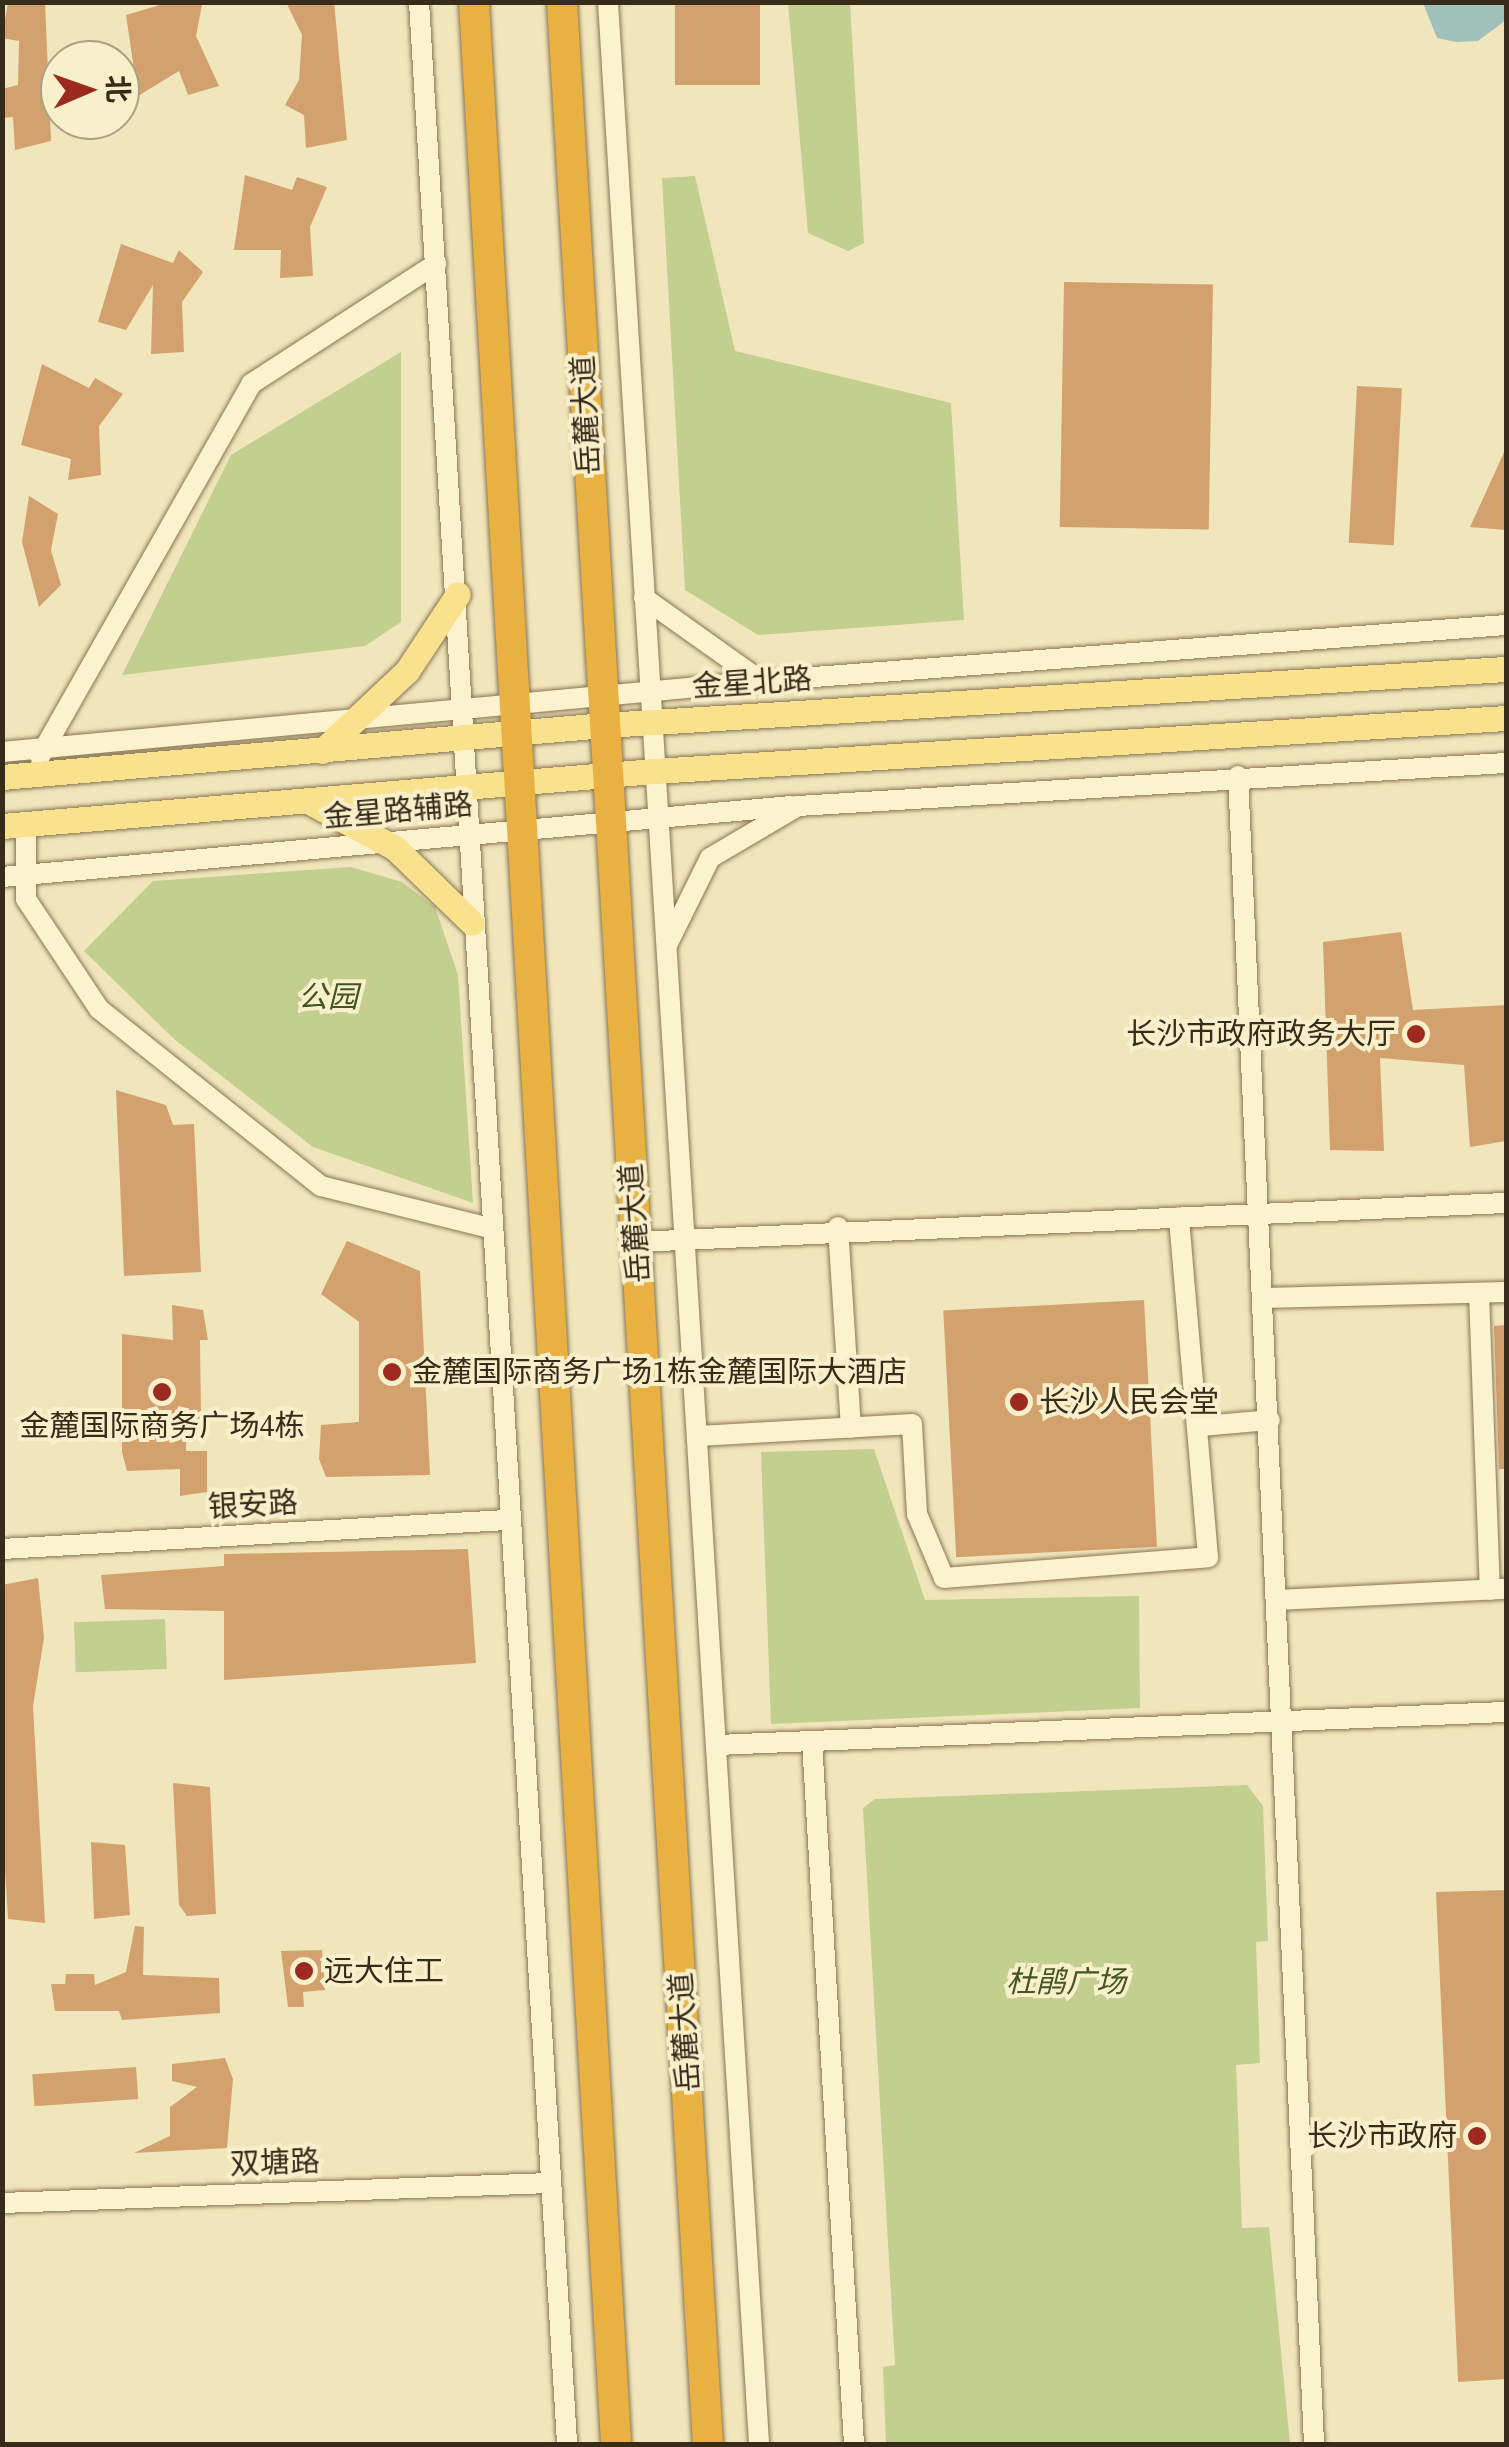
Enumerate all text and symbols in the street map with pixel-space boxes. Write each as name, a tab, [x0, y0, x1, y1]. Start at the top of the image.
north arrow	[40, 40, 140, 140]
text: 北	[99, 74, 137, 104]
street label: 岳麓大道	[565, 354, 607, 476]
street label: 金星北路	[691, 661, 813, 705]
street label: 金星路辅路	[322, 787, 474, 835]
park label: 公园	[298, 979, 358, 1015]
place label: 长沙市政府政务大厅	[1126, 1016, 1396, 1052]
marker: 长沙市政府政务大厅	[1405, 1023, 1427, 1045]
street label: 岳麓大道	[613, 1162, 657, 1284]
place label: 金麓国际商务广场1栋金麓国际大酒店	[412, 1354, 907, 1390]
marker: 金麓国际商务广场1栋金麓国际大酒店	[381, 1361, 403, 1383]
marker: 金麓国际商务广场4栋	[151, 1381, 173, 1403]
place label: 长沙人民会堂	[1039, 1384, 1219, 1420]
marker: 长沙人民会堂	[1008, 1391, 1030, 1413]
place label: 金麓国际商务广场4栋	[20, 1408, 304, 1444]
street label: 银安路	[207, 1485, 299, 1525]
place label: 远大住工	[324, 1953, 444, 1989]
marker: 远大住工	[293, 1960, 315, 1982]
park label: 杜鹃广场	[1006, 1964, 1126, 2000]
street label: 岳麓大道	[663, 1971, 707, 2093]
place label: 长沙市政府	[1307, 2118, 1457, 2154]
marker: 长沙市政府	[1466, 2125, 1488, 2147]
street label: 双塘路	[229, 2143, 321, 2183]

